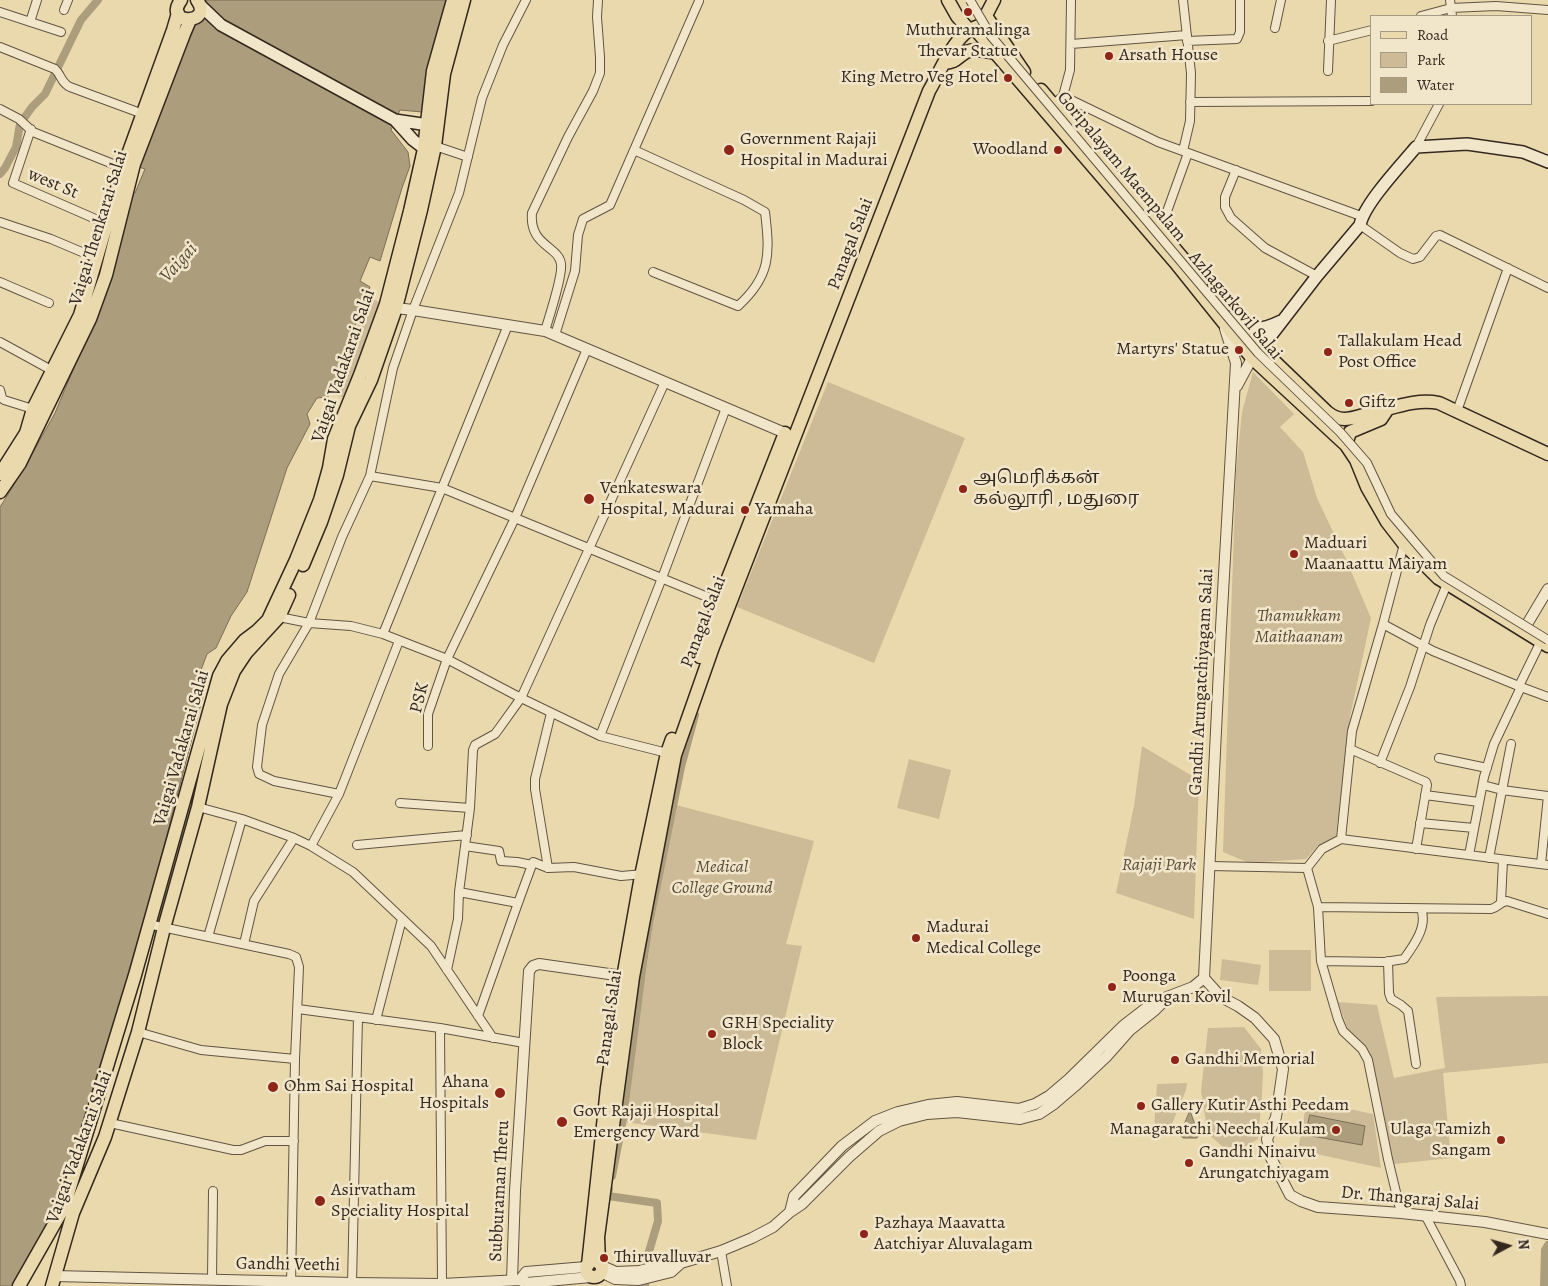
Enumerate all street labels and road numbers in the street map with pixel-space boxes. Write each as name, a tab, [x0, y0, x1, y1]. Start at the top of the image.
street label: Goripalayam Maempalam	[1052, 87, 1190, 247]
street label: Vaigai Thenkarai Salai	[65, 148, 133, 308]
street label: west St	[25, 164, 81, 204]
street label: Panagal Salai	[824, 195, 878, 293]
street label: Azhagarkovil Salai	[1183, 248, 1287, 364]
street label: Vaigai Vadakarai Salai	[308, 286, 380, 446]
street label: Gandhi Arungatchiyagam Salai	[1185, 568, 1219, 796]
street label: Panagal Salai	[677, 573, 731, 671]
street label: Vaigai Vadakarai Salai	[149, 668, 215, 828]
street label: PSK	[406, 680, 434, 716]
street label: Panagal Salai	[593, 969, 627, 1067]
street label: Vaigai Vadakarai Salai	[42, 1068, 118, 1226]
street label: Subburaman Theru	[486, 1120, 514, 1262]
street label: Dr. Thangaraj Salai	[1340, 1182, 1480, 1216]
street label: Gandhi Veethi	[236, 1253, 340, 1277]

